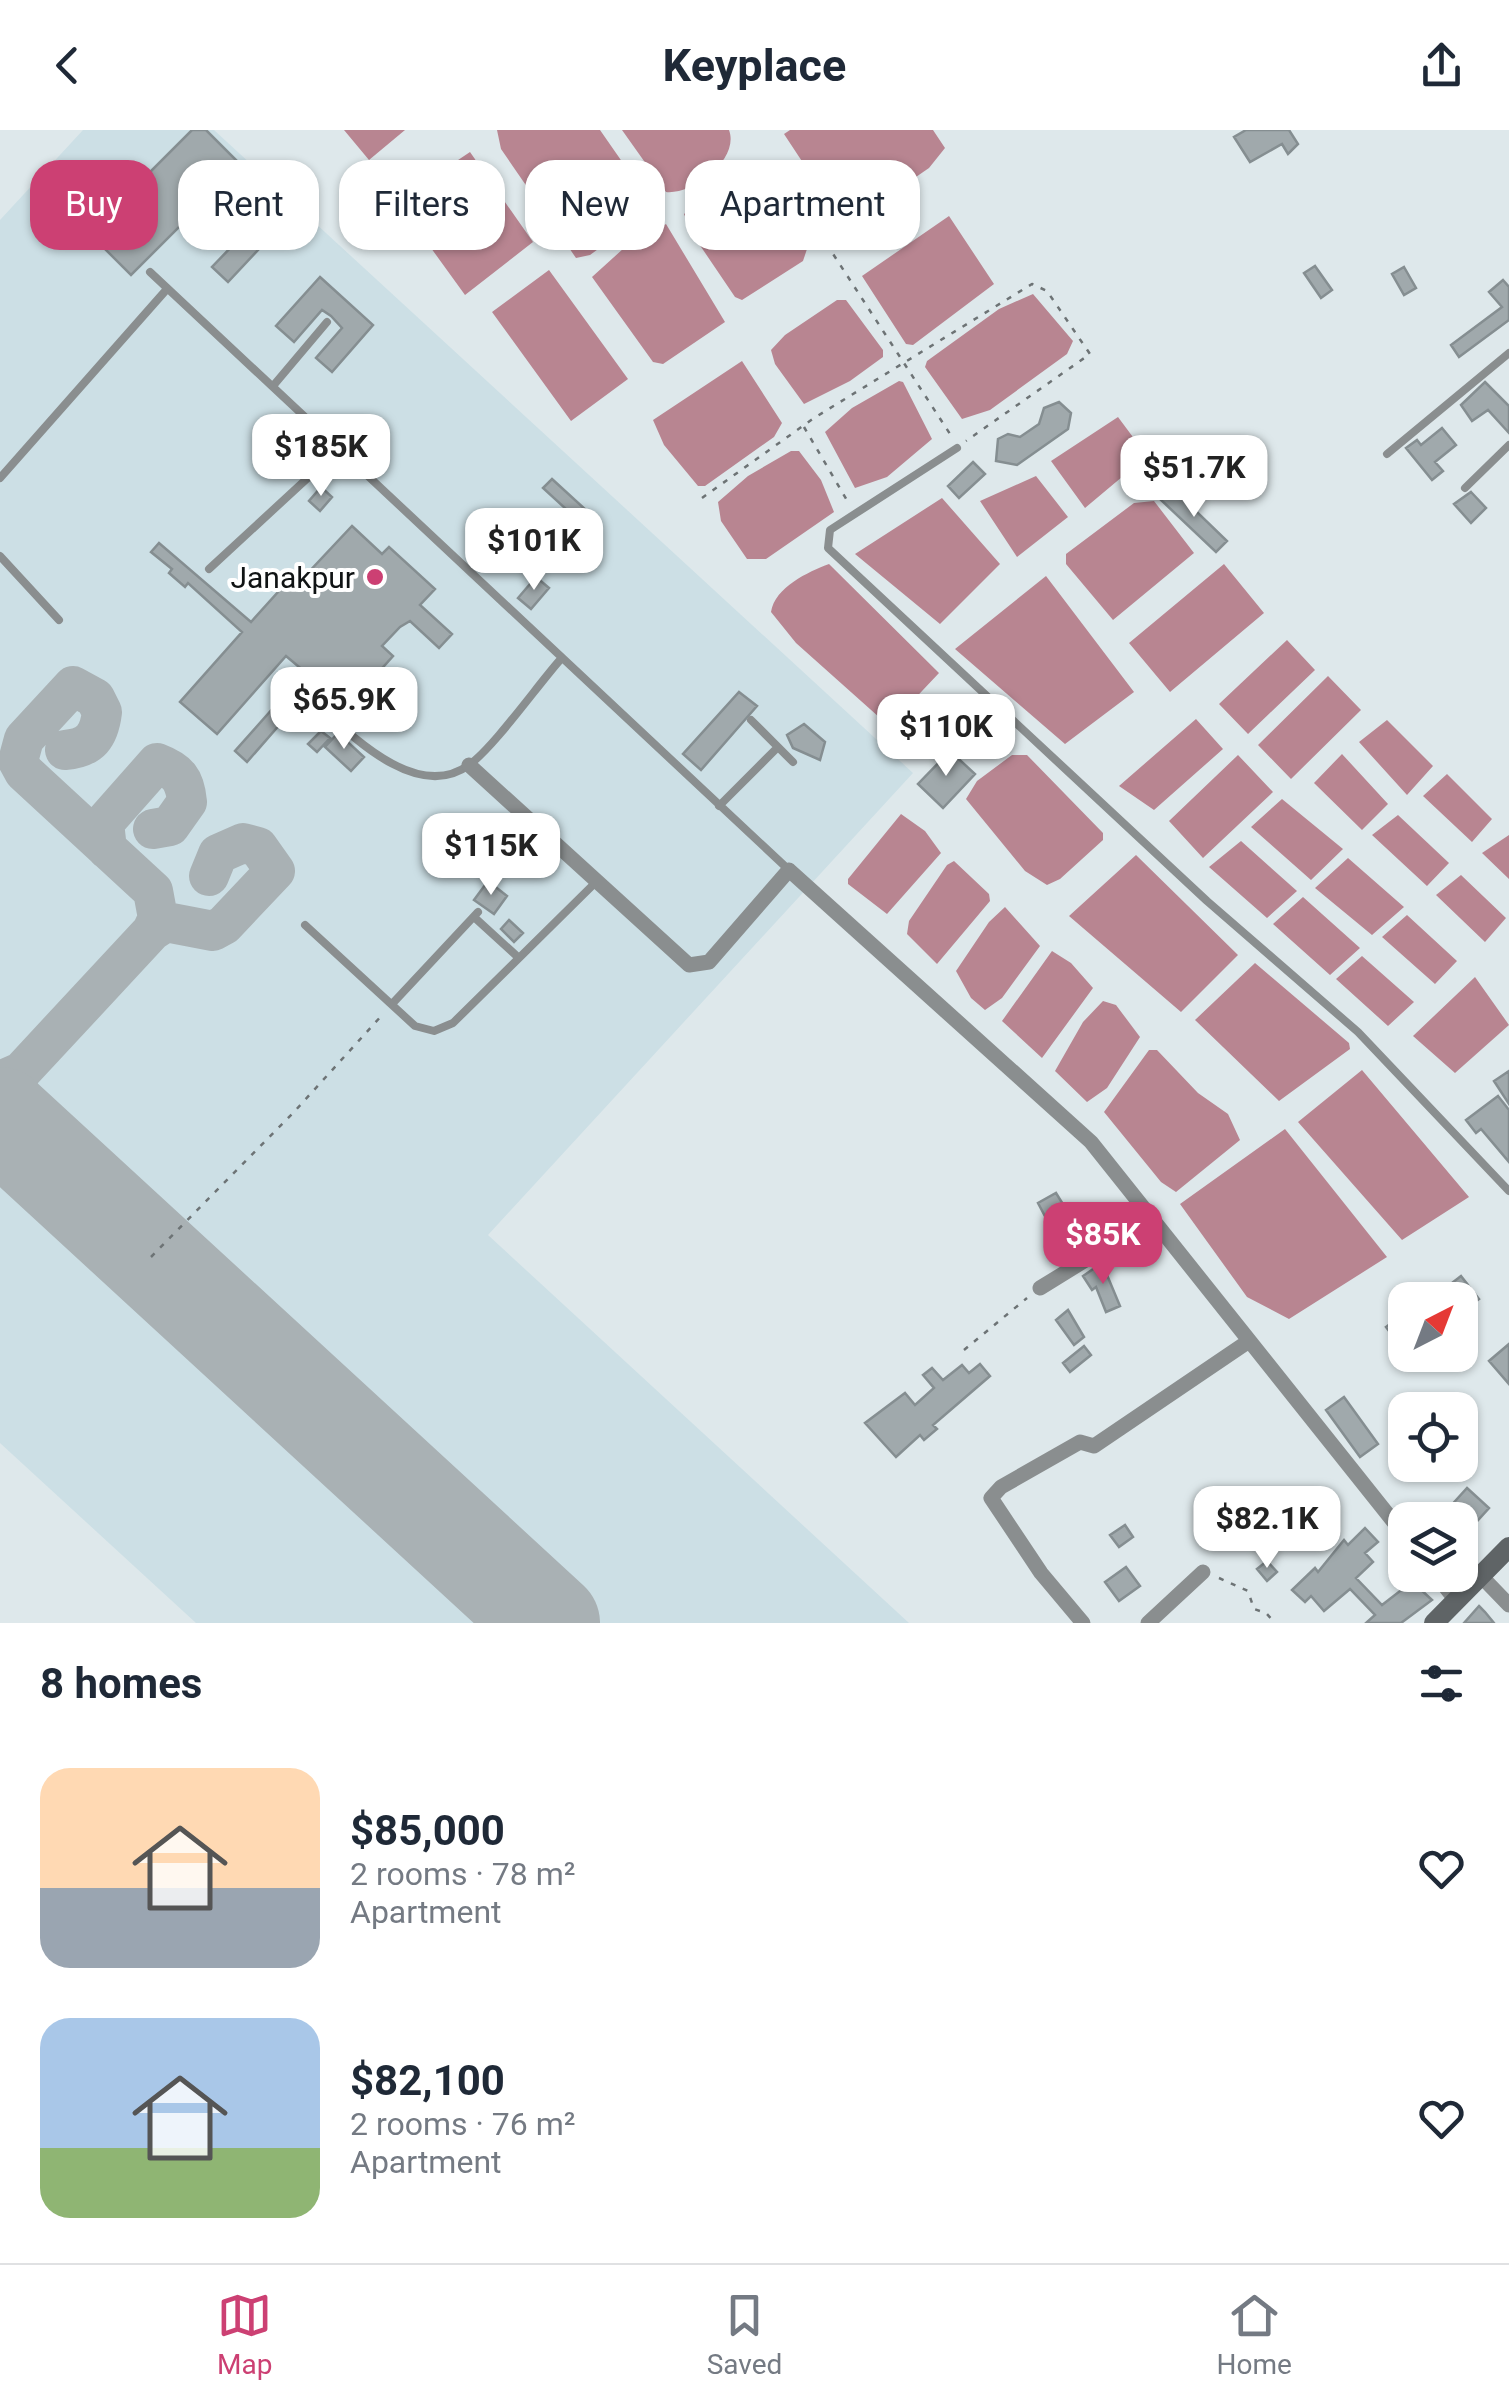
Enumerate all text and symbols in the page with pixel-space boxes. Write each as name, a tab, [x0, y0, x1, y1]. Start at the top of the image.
icon: back	[40, 38, 95, 93]
icon: share	[1414, 38, 1469, 93]
text: Keyplace	[663, 39, 846, 92]
chip: Buy	[30, 160, 158, 250]
chip: Rent	[178, 160, 319, 250]
chip: Filters	[339, 160, 505, 250]
chip: New	[525, 160, 665, 250]
chip: Apartment	[685, 160, 920, 250]
pin: $185K	[251, 414, 391, 499]
text: $185K	[274, 427, 368, 465]
pin: $51.7K	[1113, 435, 1275, 520]
text: $51.7K	[1142, 448, 1246, 486]
pin: $101K	[464, 508, 604, 593]
text: $101K	[487, 521, 581, 559]
place label: Janakpur	[230, 560, 355, 595]
marker: Janakpur	[364, 566, 386, 588]
pin: $65.9K	[263, 667, 425, 752]
text: $65.9K	[292, 680, 396, 718]
pin: $110K	[876, 694, 1016, 779]
text: $110K	[899, 707, 993, 745]
pin: $115K	[421, 813, 561, 898]
text: $115K	[444, 826, 538, 864]
pin: $85K	[1044, 1202, 1162, 1287]
text: $85K	[1065, 1215, 1141, 1253]
north arrow	[1388, 1282, 1478, 1372]
map controls	[1388, 1282, 1478, 1592]
button: locate	[1388, 1392, 1478, 1482]
pin: $82.1K	[1186, 1486, 1348, 1571]
text: $82.1K	[1215, 1499, 1319, 1537]
button: layers	[1388, 1502, 1478, 1592]
icon: filters	[1414, 1656, 1469, 1711]
text: 8 homes	[40, 1659, 202, 1708]
text: $85,000	[350, 1806, 505, 1855]
icon: home	[120, 1808, 240, 1928]
icon: heart	[1414, 1841, 1469, 1896]
text: 2 rooms · 78 m²	[350, 1855, 575, 1893]
text: Apartment	[350, 1893, 502, 1931]
text: $82,100	[350, 2056, 505, 2105]
icon: home	[120, 2058, 240, 2178]
icon: heart	[1414, 2091, 1469, 2146]
text: 2 rooms · 76 m²	[350, 2105, 575, 2143]
text: Apartment	[350, 2143, 502, 2181]
tab: Map	[217, 2288, 272, 2381]
tab: Saved	[707, 2288, 782, 2381]
tab: Home	[1217, 2288, 1292, 2381]

